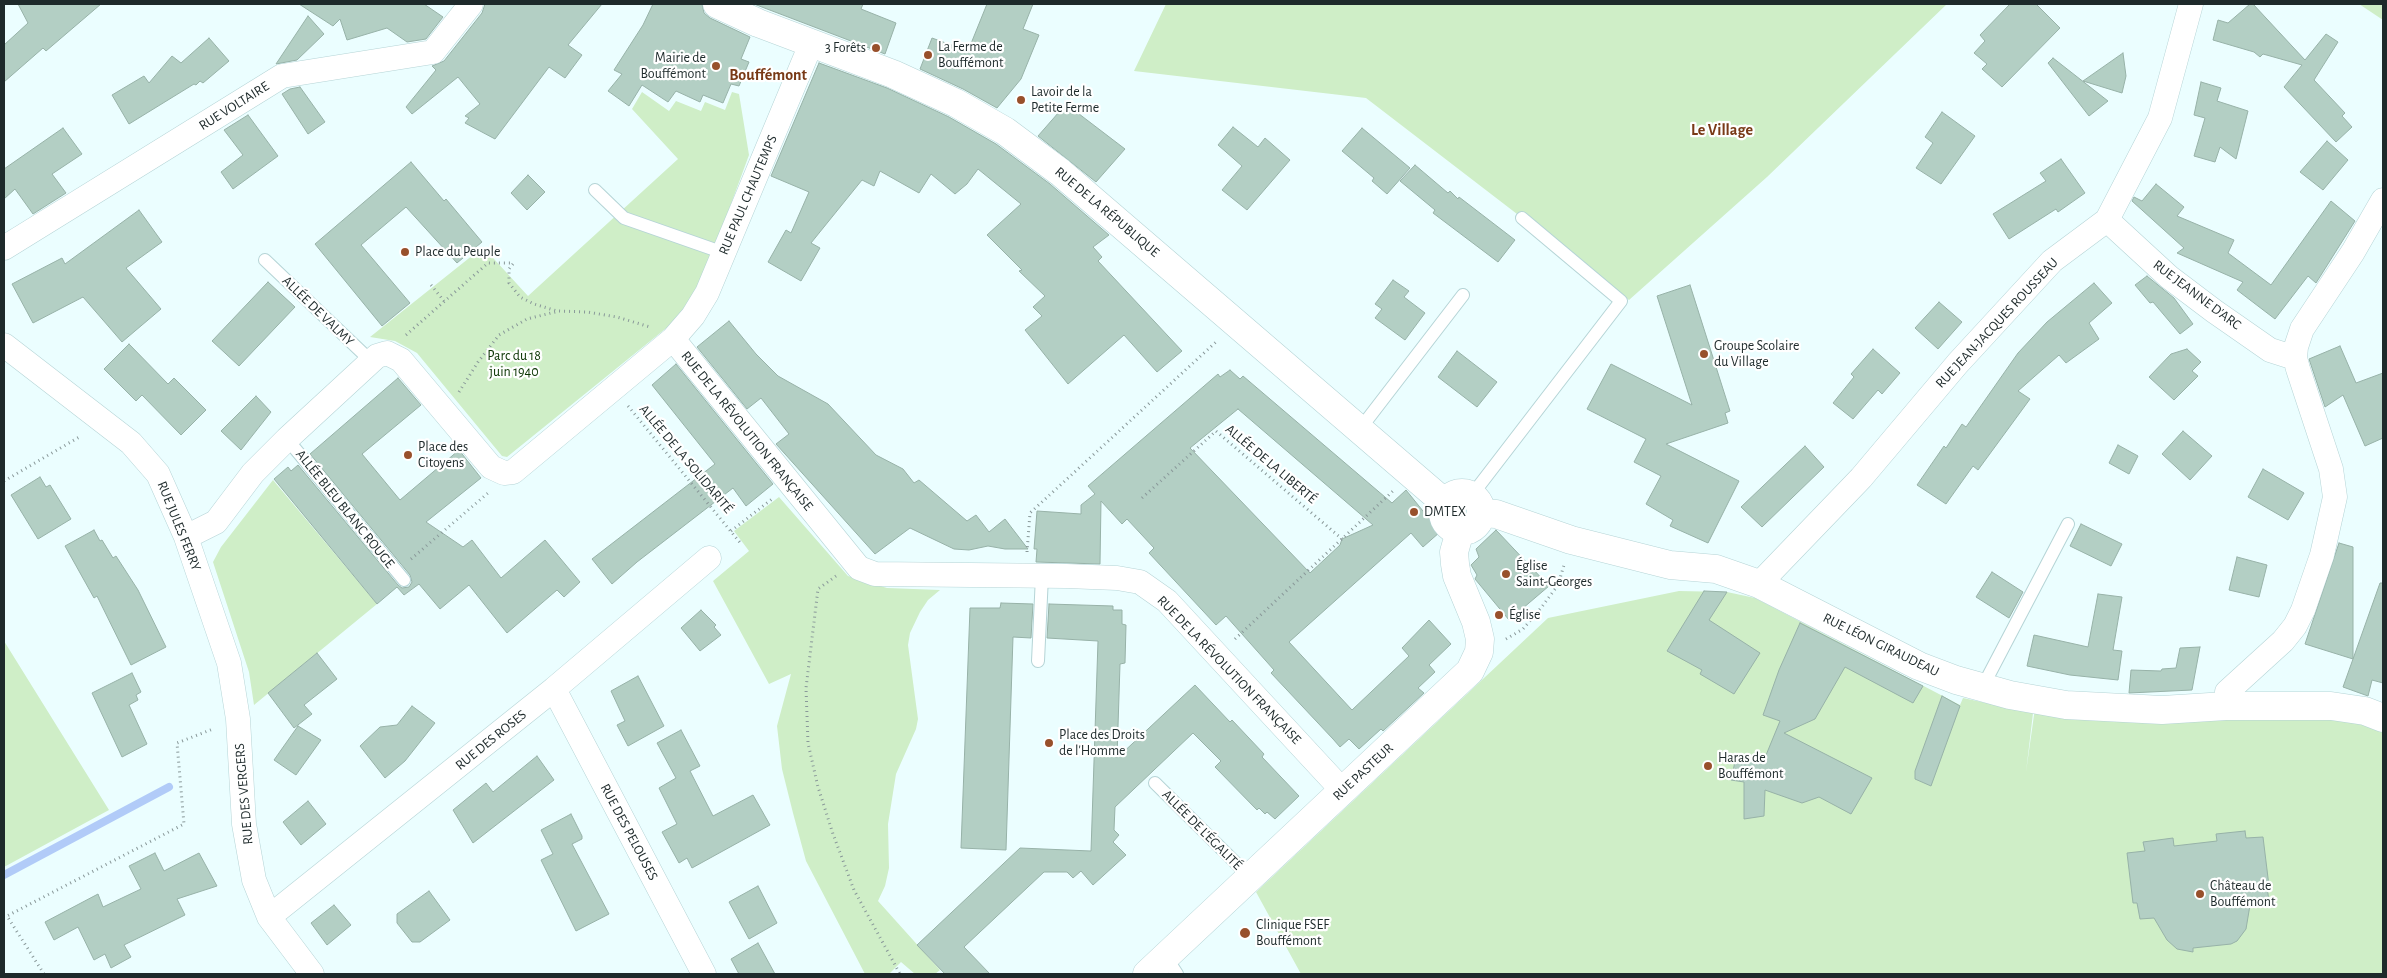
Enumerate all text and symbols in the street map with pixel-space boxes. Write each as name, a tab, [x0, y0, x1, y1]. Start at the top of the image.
place label: La Ferme de Bouffémont	[938, 39, 1004, 72]
place label: 3 Forêts	[825, 40, 866, 56]
marker: 3 Forêts	[870, 42, 882, 54]
marker: La Ferme de Bouffémont	[922, 49, 934, 61]
place label: Mairie de Bouffémont	[640, 50, 706, 82]
marker: Mairie de Bouffémont	[710, 60, 722, 72]
district label: Bouffémont	[729, 65, 807, 85]
street label: RUE VOLTAIRE	[196, 78, 272, 134]
place label: Lavoir de la Petite Ferme	[1031, 84, 1099, 116]
marker: Lavoir de la Petite Ferme	[1015, 94, 1027, 106]
district label: Le Village	[1691, 120, 1753, 140]
street label: RUE PAUL CHAUTEMPS	[715, 133, 781, 257]
street label: RUE DE LA RÉPUBLIQUE	[1051, 163, 1163, 261]
place label: Place du Peuple	[415, 244, 500, 260]
marker: Place du Peuple	[399, 246, 411, 258]
street label: RUE JEAN-JACQUES ROUSSEAU	[1932, 254, 2062, 392]
street label: RUE JEANNE D'ARC	[2150, 256, 2244, 334]
street label: ALLÉE DE VALMY	[279, 272, 357, 350]
place label: Groupe Scolaire du Village	[1714, 338, 1799, 371]
park label: Parc du 18 juin 1940	[487, 348, 541, 381]
street label: RUE DE LA RÉVOLUTION FRANÇAISE	[677, 348, 817, 514]
marker: Groupe Scolaire du Village	[1698, 348, 1710, 360]
street label: ALLÉE DE LA SOLIDARITÉ	[636, 401, 736, 517]
street label: ALLÉE DE LA LIBERTÉ	[1222, 421, 1320, 507]
place label: Place des Citoyens	[418, 439, 468, 472]
street label: ALLÉE BLEU BLANC ROUGE	[292, 446, 398, 572]
marker: Place des Citoyens	[402, 449, 414, 461]
street label: RUE JULES FERRY	[153, 479, 205, 573]
place label: DMTEX	[1424, 504, 1466, 520]
marker: DMTEX	[1408, 506, 1420, 518]
place label: Église Saint-Georges	[1516, 558, 1592, 590]
marker: Église Saint-Georges	[1500, 568, 1512, 580]
street label: RUE DE LA RÉVOLUTION FRANÇAISE	[1153, 592, 1305, 748]
place label: Église	[1509, 607, 1540, 623]
marker: Église	[1493, 609, 1505, 621]
street label: RUE LÉON GIRAUDEAU	[1820, 610, 1942, 680]
street label: RUE DES ROSES	[452, 706, 530, 774]
place label: Place des Droits de l'Homme	[1059, 727, 1145, 760]
marker: Place des Droits de l'Homme	[1043, 737, 1055, 749]
street label: RUE PASTEUR	[1329, 740, 1397, 804]
street label: RUE DES VERGERS	[231, 743, 257, 845]
place label: Haras de Bouffémont	[1718, 750, 1784, 782]
marker: Haras de Bouffémont	[1702, 760, 1714, 772]
street label: RUE DES PELOUSES	[596, 781, 662, 883]
street label: ALLÉE DE L'ÉGALITÉ	[1158, 786, 1246, 874]
place label: Château de Bouffémont	[2210, 878, 2276, 910]
marker: Château de Bouffémont	[2194, 888, 2206, 900]
place label: Clinique FSEF Bouffémont	[1256, 917, 1329, 950]
marker: Clinique FSEF Bouffémont	[1238, 926, 1252, 940]

